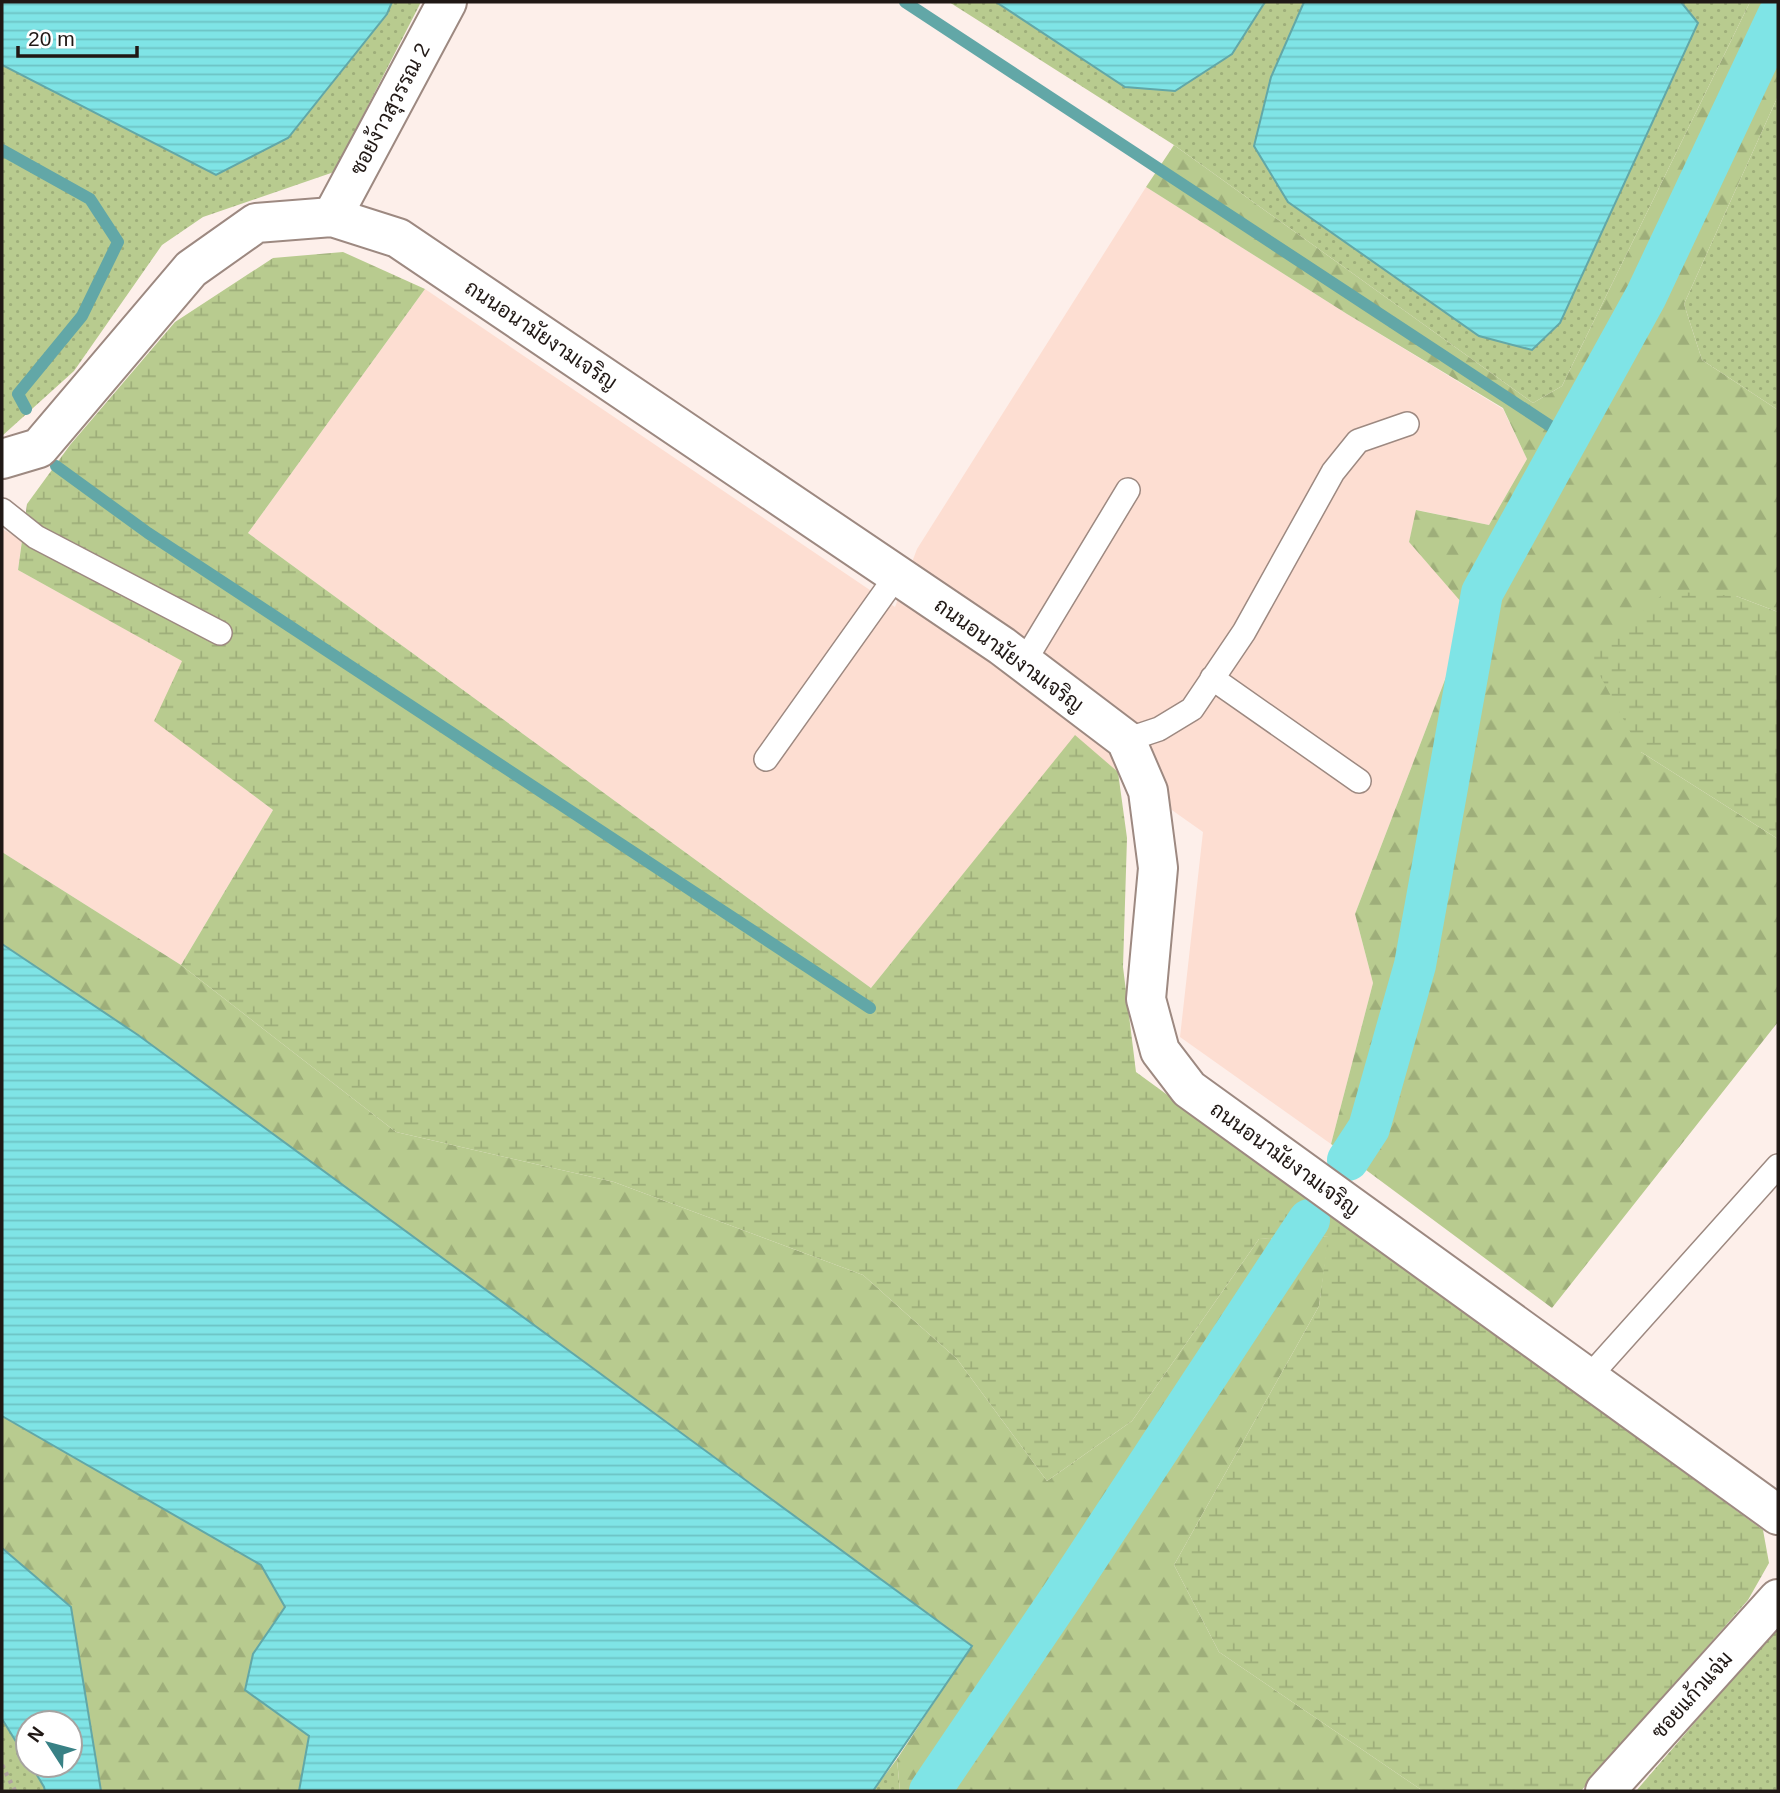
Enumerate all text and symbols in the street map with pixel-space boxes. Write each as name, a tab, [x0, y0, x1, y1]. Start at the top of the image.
scale bar	[18, 14, 136, 58]
text: 20 m	[28, 27, 75, 50]
street label: ซอยง้าวสุวรรณ 2	[345, 39, 437, 180]
street label: ถนนอนามัยงามเจริญ	[460, 275, 622, 395]
street label: ถนนอนามัยงามเจริญ	[930, 593, 1088, 717]
street label: ถนนอนามัยงามเจริญ	[1206, 1097, 1364, 1221]
street label: ซอยแก้วแจ่ม	[1647, 1646, 1737, 1743]
north arrow	[14, 1709, 84, 1779]
text: N	[23, 1723, 48, 1746]

